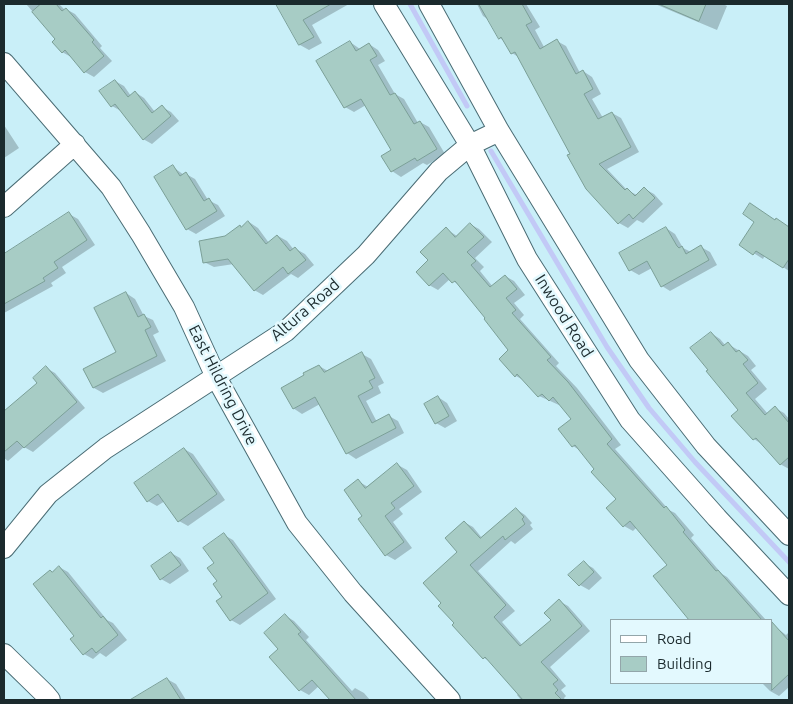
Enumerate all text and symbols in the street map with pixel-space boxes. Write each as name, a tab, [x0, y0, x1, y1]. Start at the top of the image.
street label: Inwood Road	[531, 271, 597, 361]
street label: Altura Road	[267, 275, 343, 345]
street label: East Hildring Drive	[184, 322, 262, 448]
legend	[610, 619, 773, 684]
text: Road	[657, 630, 692, 647]
text: Building	[657, 655, 712, 672]

